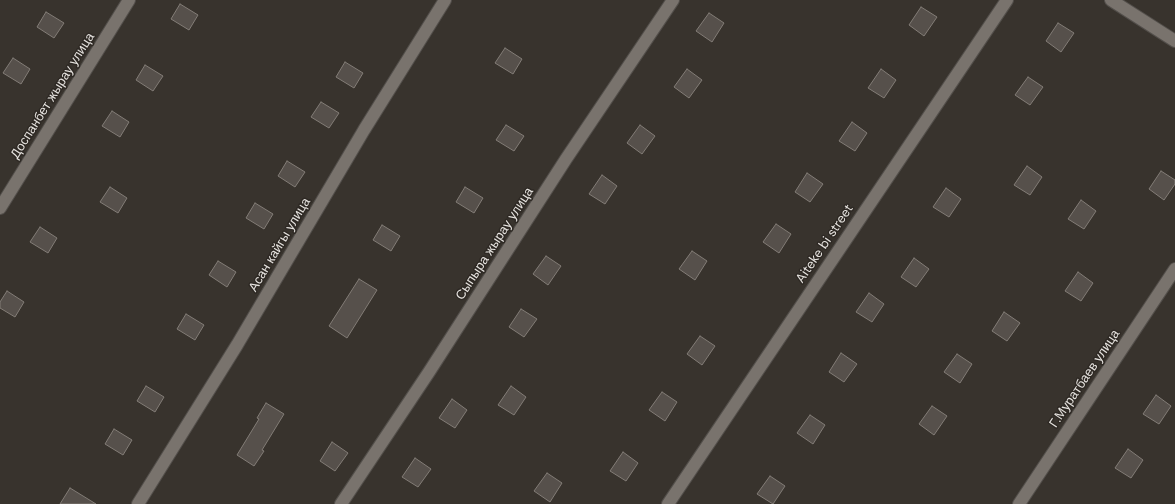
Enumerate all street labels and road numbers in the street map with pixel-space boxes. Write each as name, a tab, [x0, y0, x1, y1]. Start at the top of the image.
street label: Доспанбет жырау улица	[8, 30, 98, 162]
street label: Сыпыра жырау улица	[453, 185, 537, 303]
street label: Асан кайгы улица	[246, 195, 314, 295]
street label: Aiteke bi street	[793, 202, 857, 286]
street label: Г.Муратбаев улица	[1046, 327, 1124, 431]

